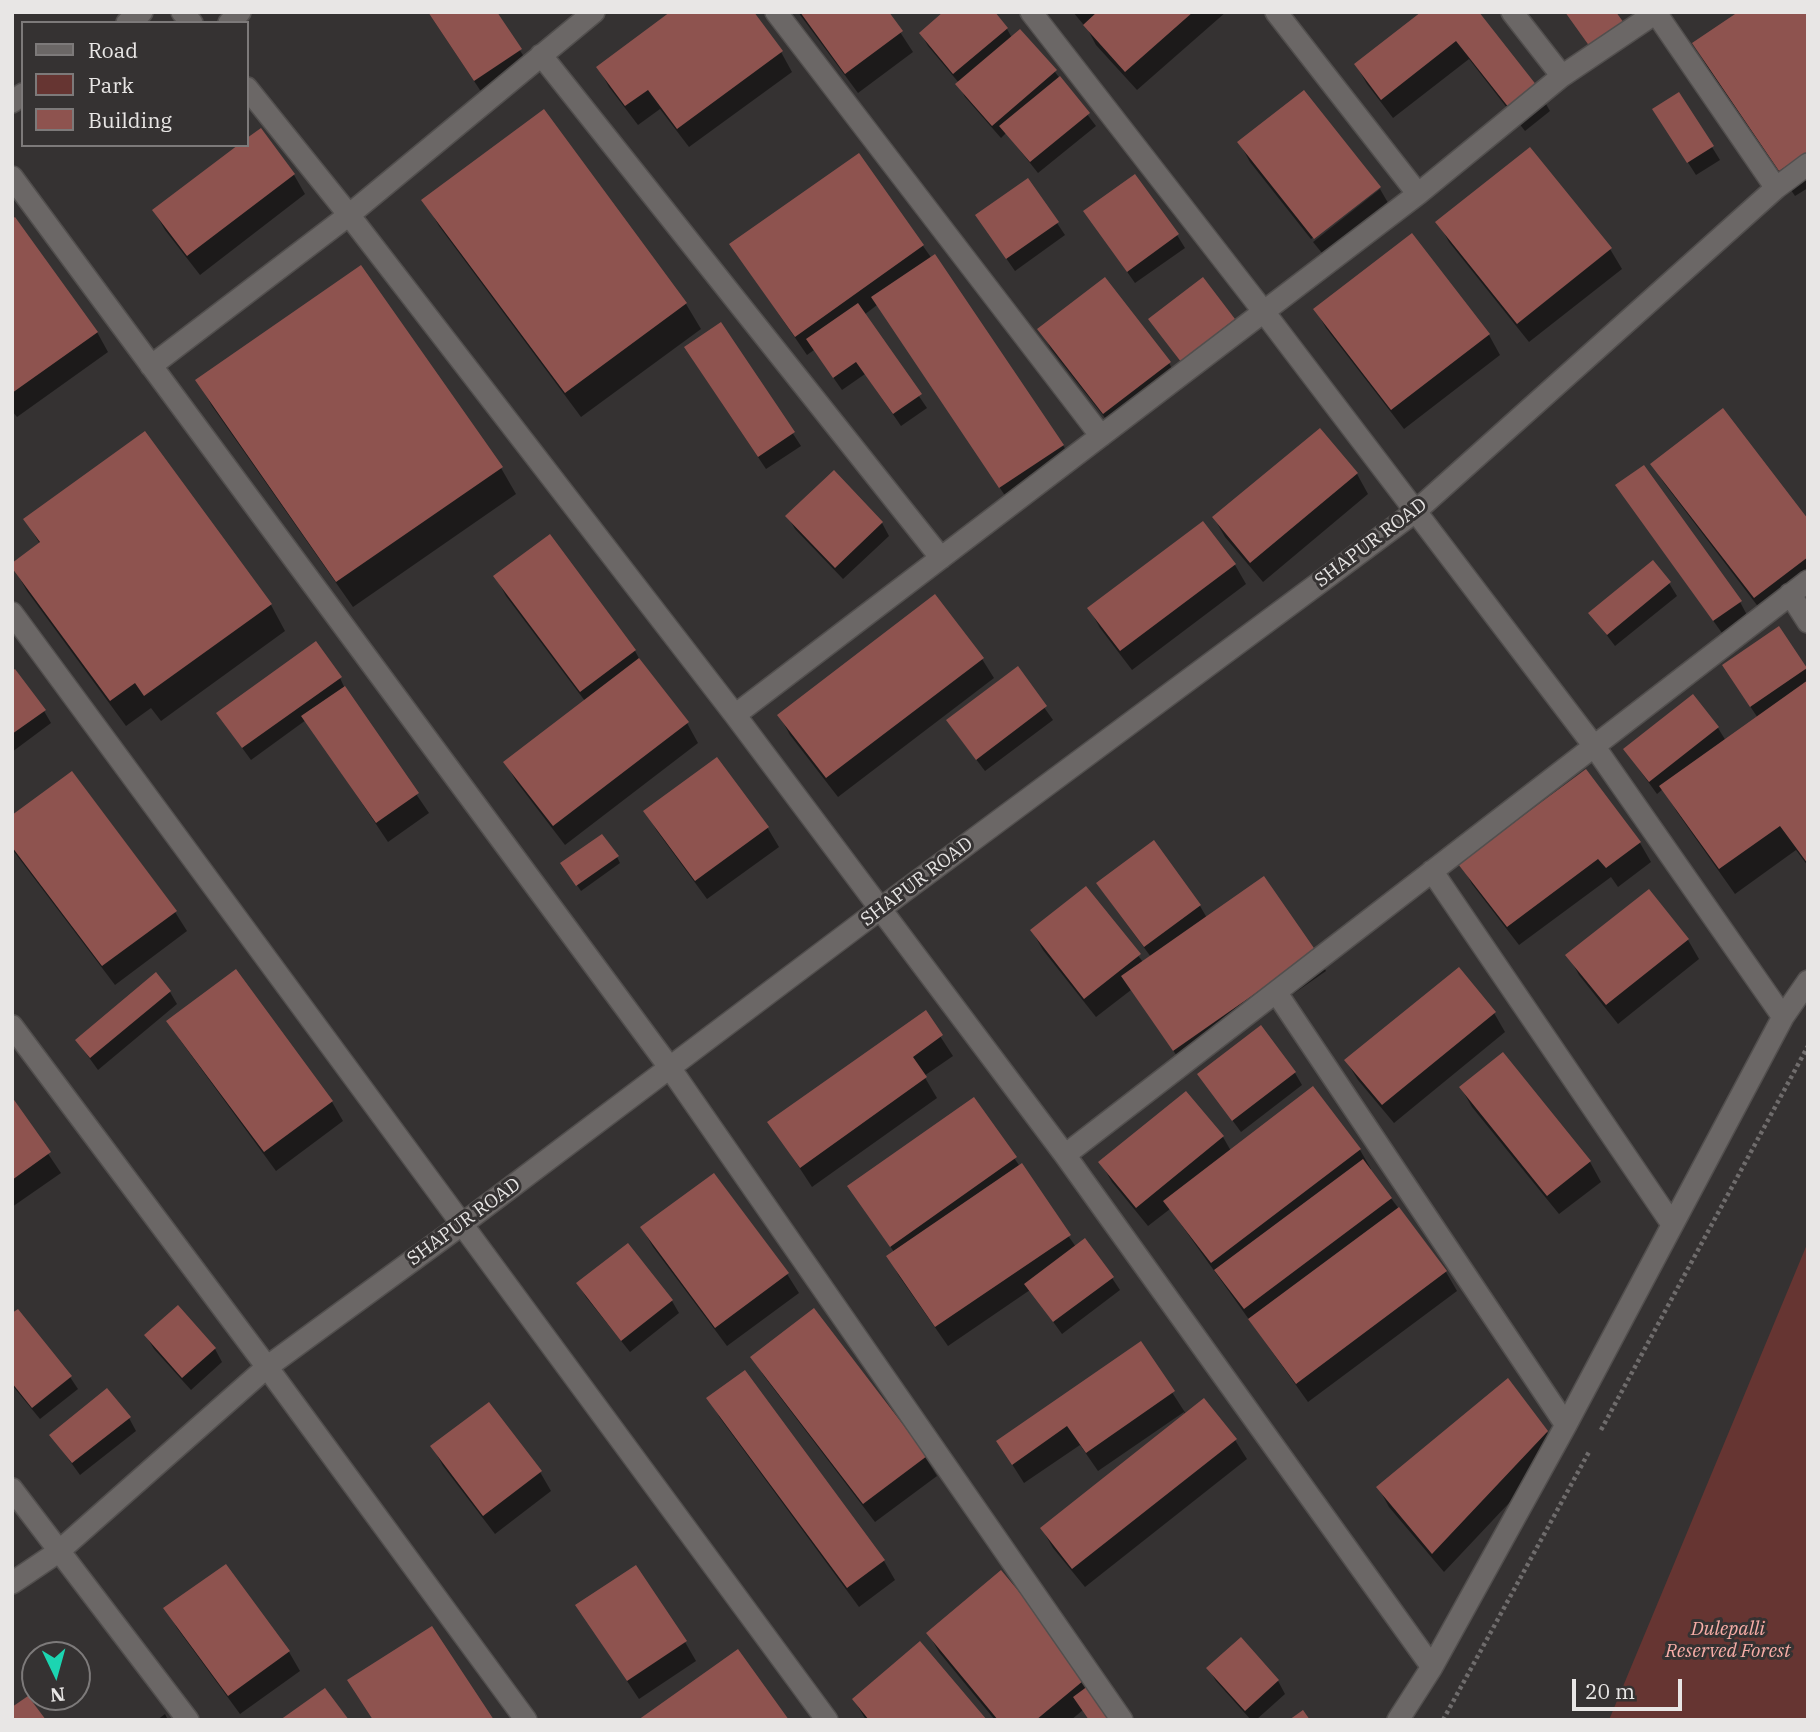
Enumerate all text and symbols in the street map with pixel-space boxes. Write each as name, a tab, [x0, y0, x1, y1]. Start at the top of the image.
legend	[21, 21, 248, 147]
text: Road	[88, 36, 138, 64]
text: Park	[88, 71, 134, 99]
text: Building	[88, 106, 172, 134]
street label: SHAPUR ROAD	[1310, 493, 1432, 593]
street label: SHAPUR ROAD	[856, 832, 978, 932]
street label: SHAPUR ROAD	[403, 1173, 525, 1271]
park label: Dulepalli Reserved Forest	[1665, 1619, 1791, 1663]
north arrow	[21, 1641, 91, 1711]
scale bar	[1575, 1666, 1685, 1710]
text: 20 m	[1585, 1677, 1635, 1705]
text: N	[49, 1682, 66, 1708]

